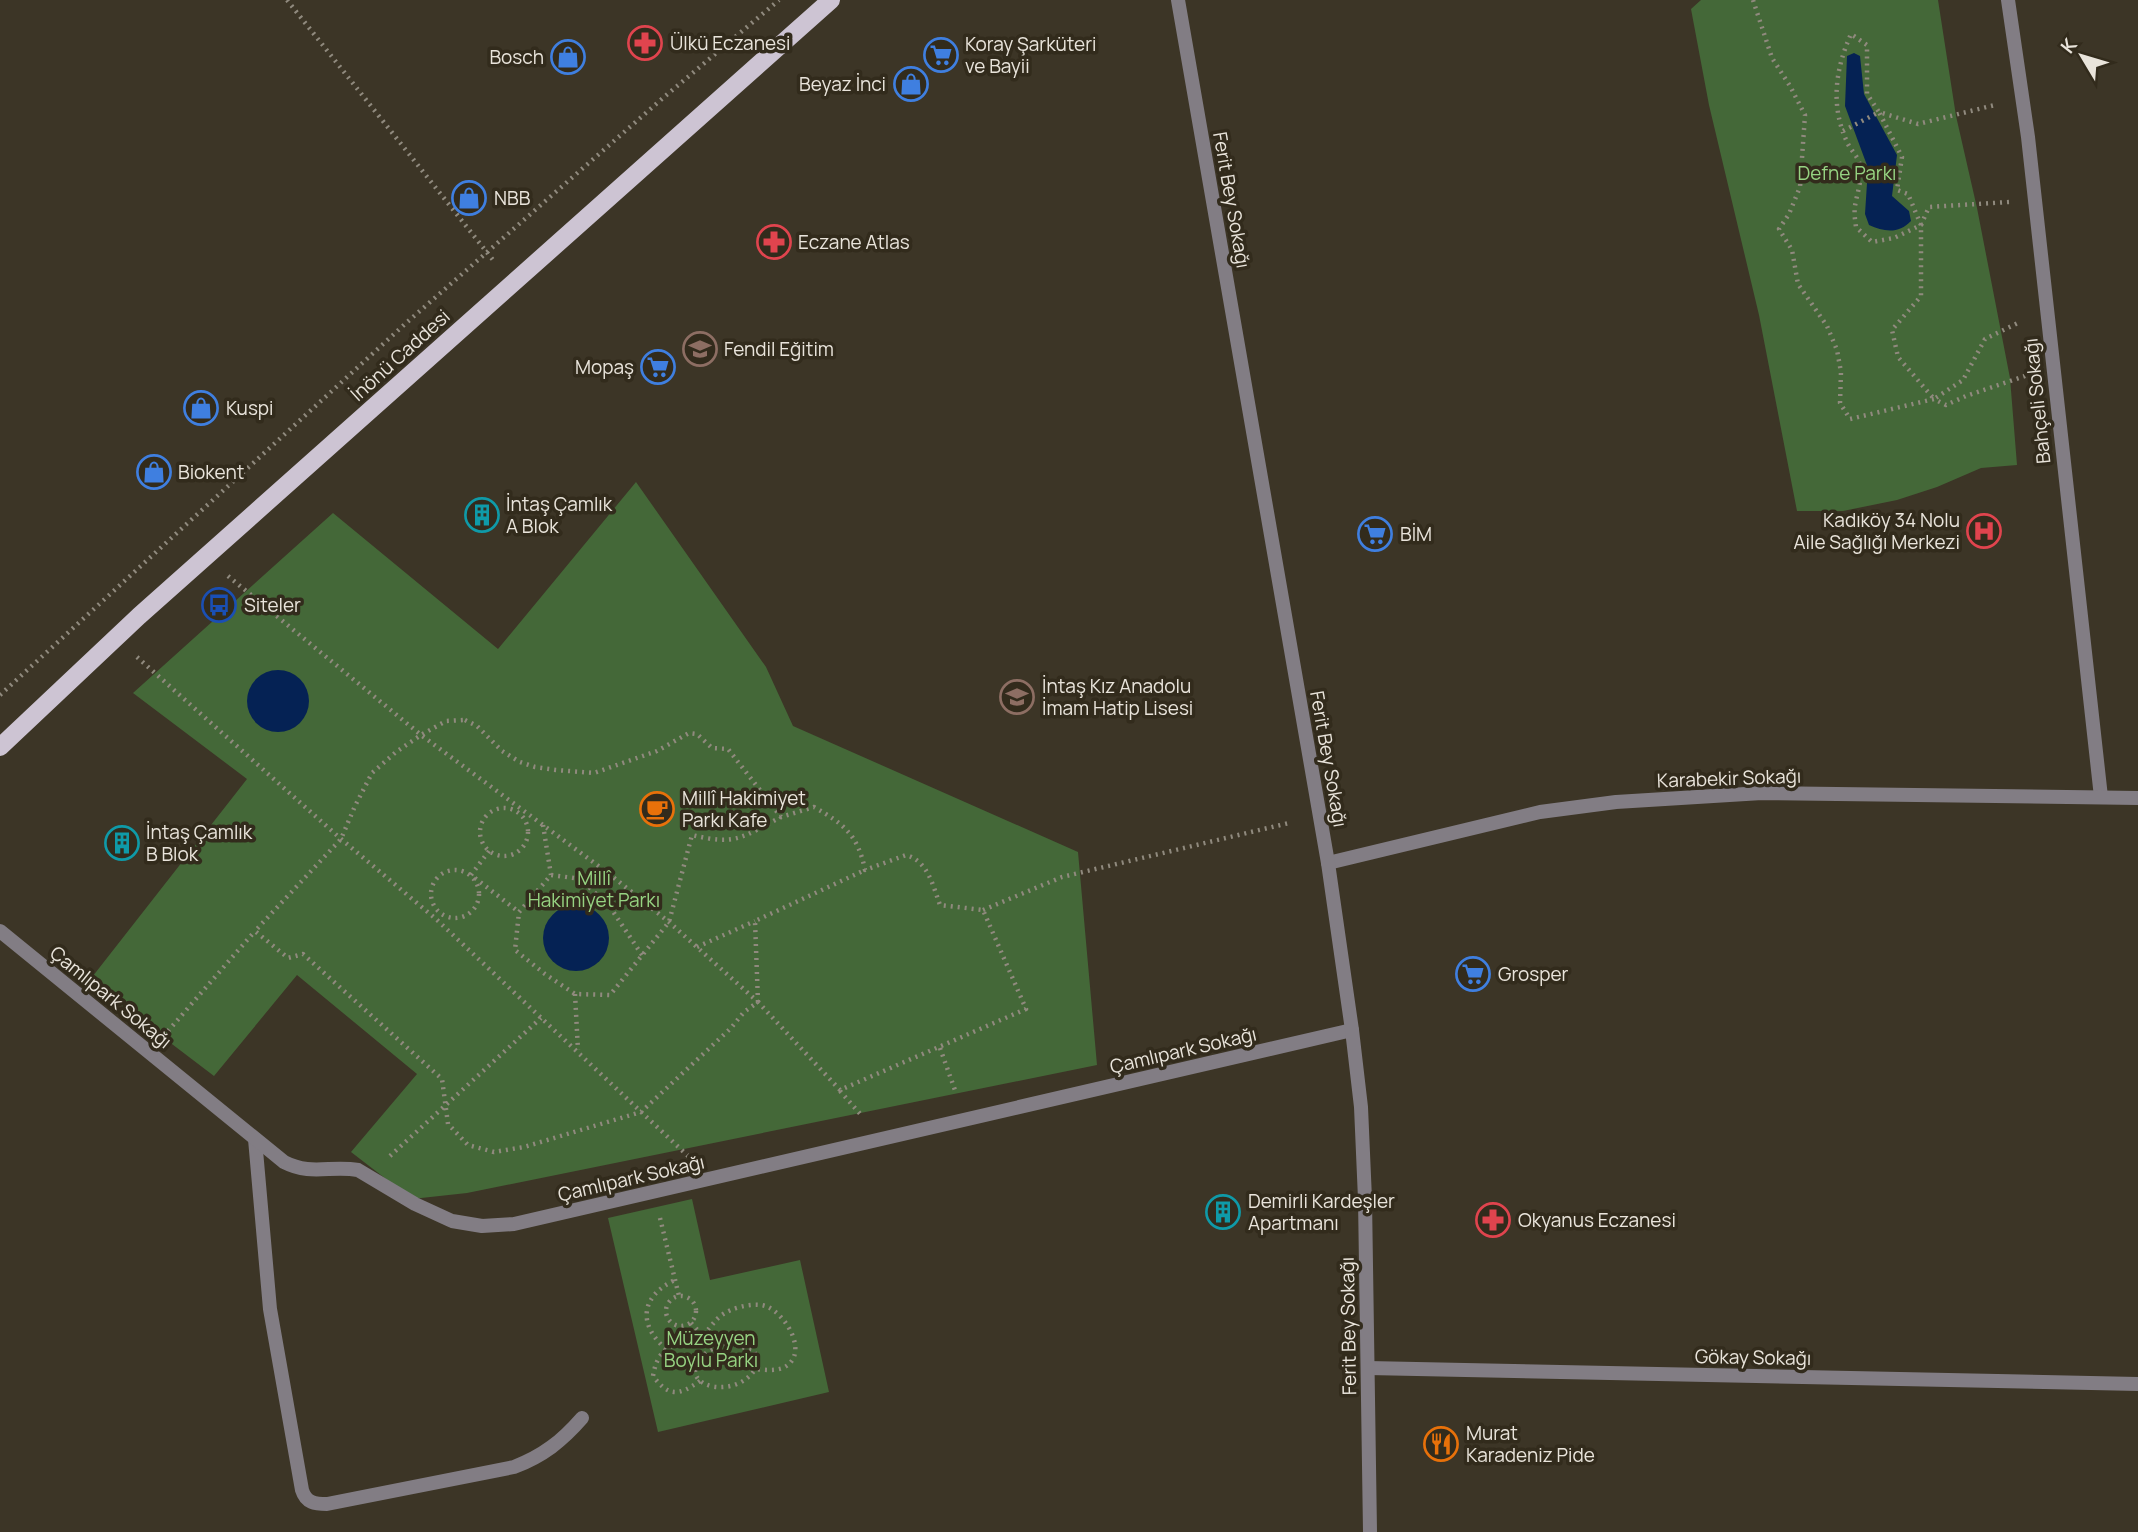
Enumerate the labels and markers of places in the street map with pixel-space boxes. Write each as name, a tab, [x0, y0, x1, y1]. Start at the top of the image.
pharmacy icon: Ülkü Eczanesi	[626, 24, 664, 62]
place label: Ülkü Eczanesi	[670, 30, 790, 56]
place label: Koray Şarküteri ve Bayii	[965, 31, 1096, 79]
supermarket icon: Koray Şarküteri ve Bayii	[922, 36, 960, 74]
shop icon: Bosch	[549, 38, 587, 76]
place label: Bosch	[489, 44, 544, 70]
shop icon: Beyaz İnci	[892, 65, 930, 103]
place label: Beyaz İnci	[799, 71, 886, 97]
shop icon: NBB	[450, 179, 488, 217]
place label: NBB	[494, 185, 531, 211]
pharmacy icon: Eczane Atlas	[755, 223, 793, 261]
place label: Eczane Atlas	[798, 229, 910, 255]
school or university icon: Fendil Eğitim	[681, 330, 719, 368]
place label: Fendil Eğitim	[724, 336, 834, 362]
supermarket icon: Mopaş	[639, 348, 677, 386]
place label: Mopaş	[575, 354, 634, 380]
shop icon: Kuspi	[182, 389, 220, 427]
place label: Kuspi	[226, 395, 274, 421]
shop icon: Biokent	[135, 453, 173, 491]
place label: Biokent	[178, 459, 244, 485]
place label: İntaş Çamlık A Blok	[506, 491, 613, 539]
building icon: İntaş Çamlık A Blok	[463, 496, 501, 534]
place label: Kadıköy 34 Nolu Aile Sağlığı Merkezi	[1794, 507, 1960, 555]
hospital icon: Kadıköy 34 Nolu Aile Sağlığı Merkezi	[1965, 512, 2003, 550]
supermarket icon: BİM	[1356, 515, 1394, 553]
place label: BİM	[1400, 521, 1432, 547]
bus stop icon: Siteler	[200, 586, 238, 624]
place label: Siteler	[244, 592, 301, 618]
place label: İntaş Kız Anadolu İmam Hatip Lisesi	[1042, 673, 1193, 721]
school or university icon: İntaş Kız Anadolu İmam Hatip Lisesi	[998, 678, 1036, 716]
place label: Millî Hakimiyet Parkı Kafe	[682, 785, 806, 833]
cafe icon: Millî Hakimiyet Parkı Kafe	[638, 790, 676, 828]
place label: İntaş Çamlık B Blok	[146, 819, 253, 867]
building icon: İntaş Çamlık B Blok	[103, 824, 141, 862]
supermarket icon: Grosper	[1454, 955, 1492, 993]
place label: Grosper	[1498, 961, 1569, 987]
place label: Demirli Kardeşler Apartmanı	[1248, 1188, 1395, 1236]
building icon: Demirli Kardeşler Apartmanı	[1204, 1193, 1242, 1231]
pharmacy icon: Okyanus Eczanesi	[1474, 1201, 1512, 1239]
place label: Okyanus Eczanesi	[1518, 1207, 1676, 1233]
place label: Murat Karadeniz Pide	[1466, 1420, 1595, 1468]
restaurant icon: Murat Karadeniz Pide	[1422, 1425, 1460, 1463]

